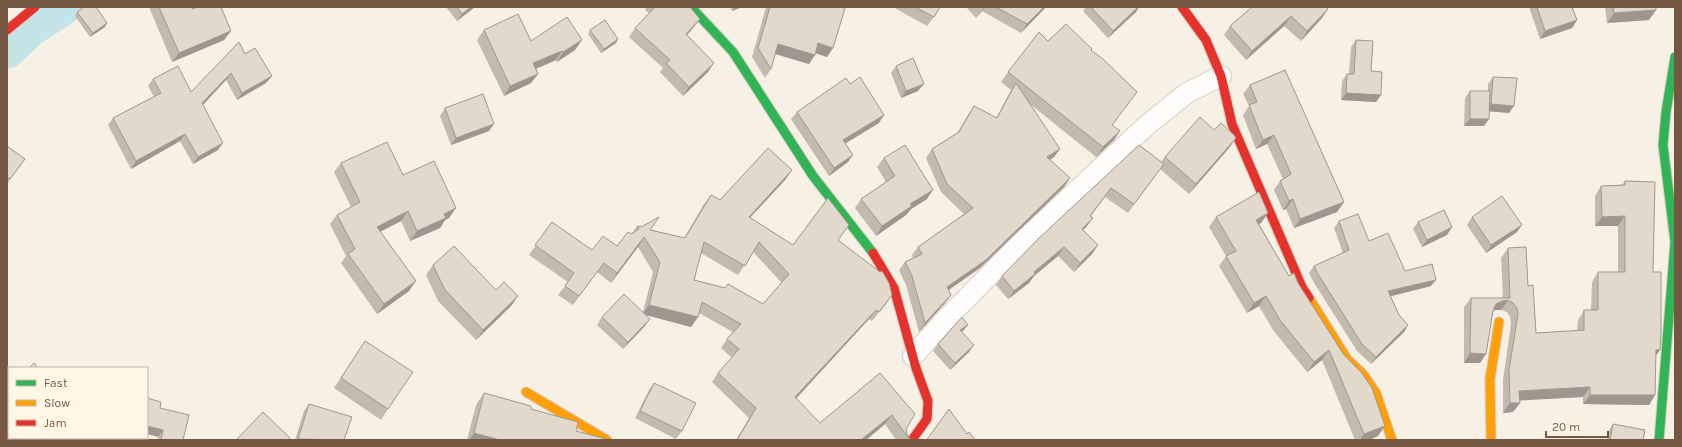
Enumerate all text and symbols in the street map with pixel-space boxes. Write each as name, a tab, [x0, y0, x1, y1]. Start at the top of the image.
legend	[8, 367, 148, 439]
text: Fast	[44, 376, 68, 390]
text: Slow	[44, 396, 70, 410]
scale bar	[1546, 413, 1608, 439]
text: Jam	[44, 416, 67, 430]
text: 20 m	[1552, 420, 1580, 434]

